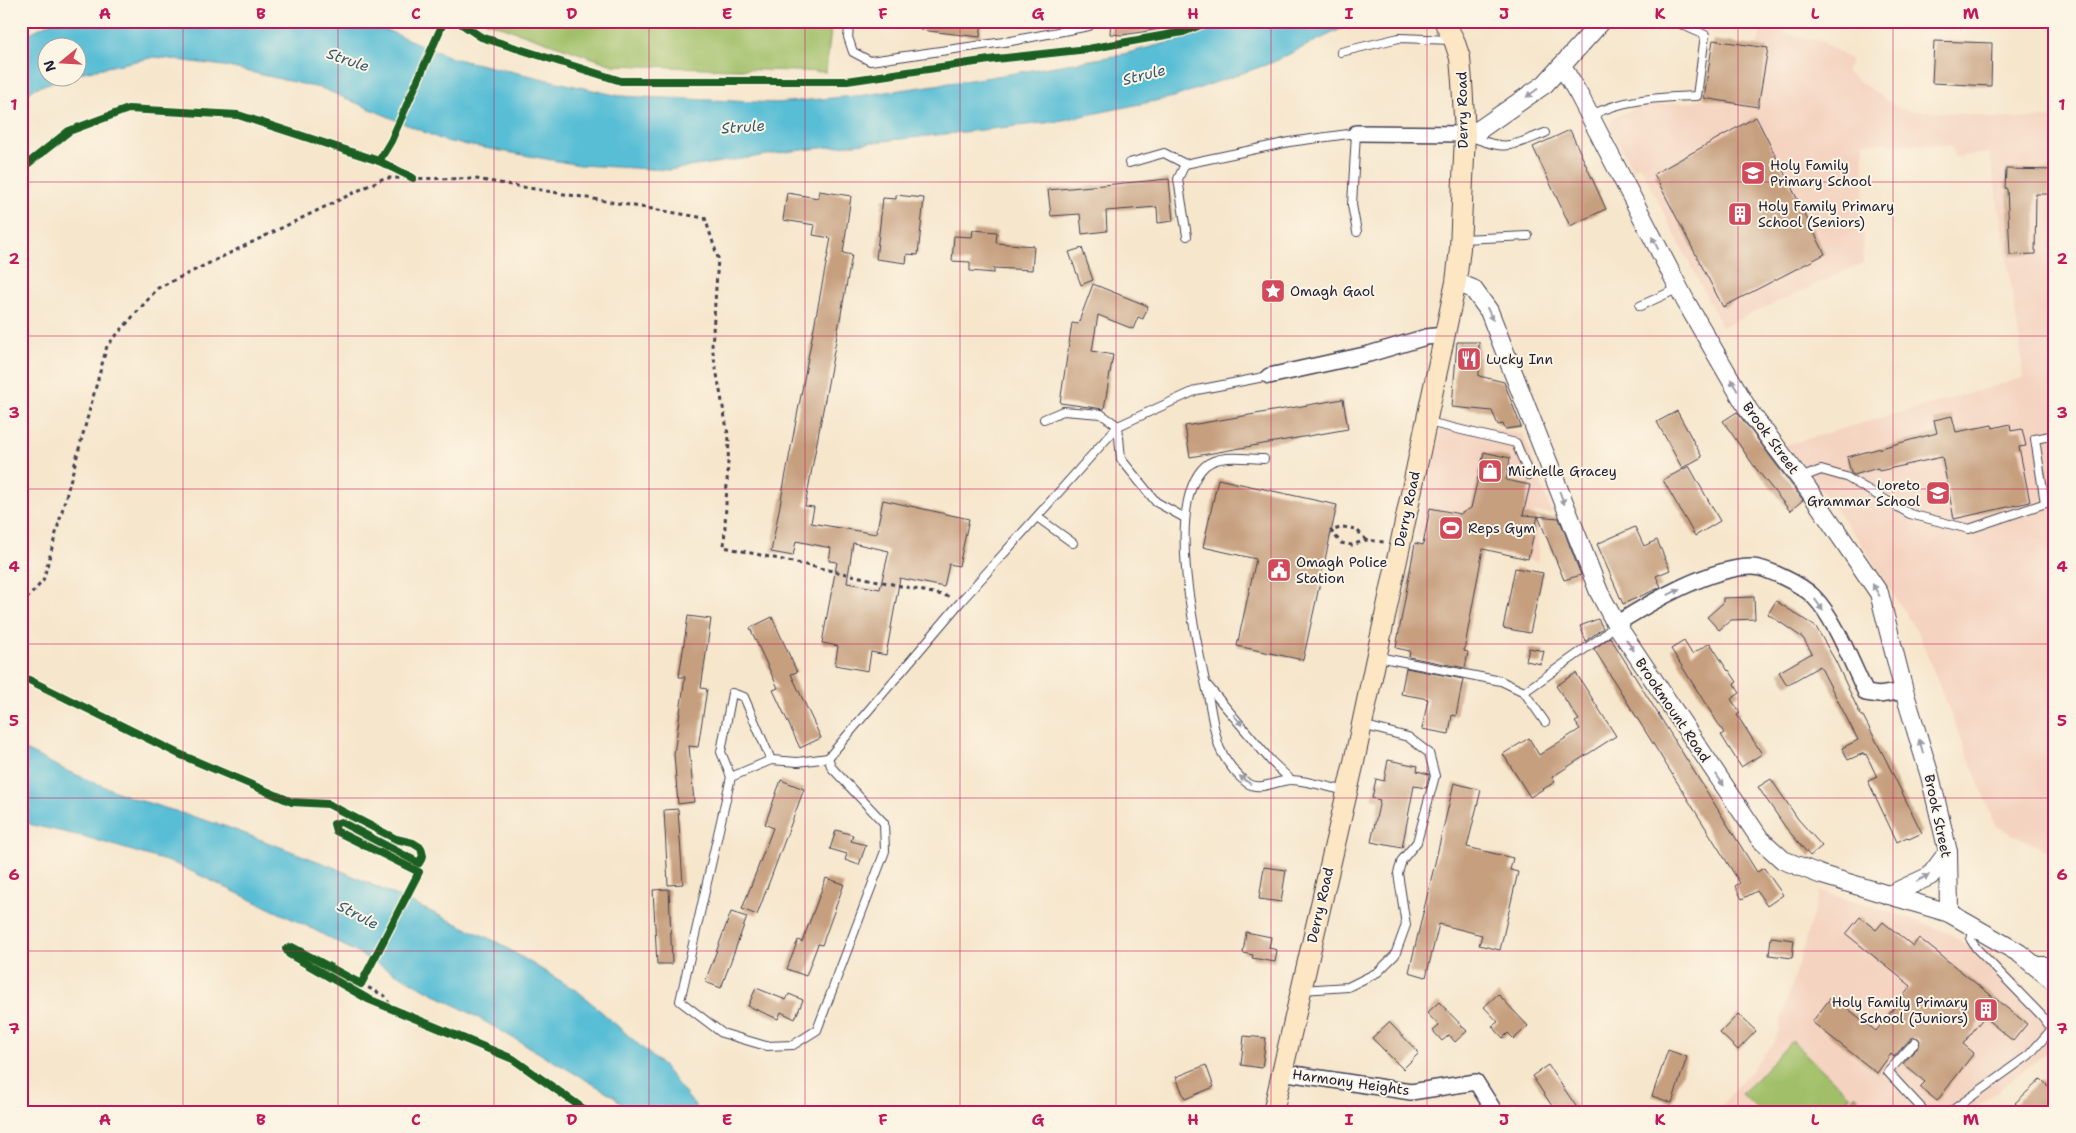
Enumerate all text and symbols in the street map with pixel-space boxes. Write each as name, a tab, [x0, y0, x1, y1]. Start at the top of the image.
text: A	[99, 3, 111, 24]
text: B	[256, 3, 266, 24]
text: C	[411, 3, 421, 24]
text: D	[566, 3, 578, 24]
text: E	[722, 3, 732, 24]
text: F	[878, 3, 888, 24]
text: G	[1032, 3, 1045, 24]
text: H	[1187, 3, 1199, 24]
text: I	[1345, 3, 1354, 24]
text: J	[1499, 3, 1509, 24]
text: K	[1655, 3, 1666, 24]
text: L	[1811, 3, 1820, 24]
text: M	[1963, 3, 1980, 24]
north arrow	[38, 38, 88, 88]
water label: Strule	[324, 43, 372, 77]
text: N	[39, 58, 60, 74]
water label: Strule	[1120, 60, 1168, 90]
street label: Derry Road	[1452, 71, 1472, 149]
one-way arrow	[1525, 88, 1538, 98]
text: 1	[10, 94, 18, 115]
text: 1	[2058, 94, 2066, 115]
water label: Strule	[720, 115, 766, 139]
place label: Holy Family Primary School	[1770, 156, 1872, 190]
school or university icon: Holy Family Primary School	[1740, 160, 1766, 186]
place label: Holy Family Primary School (Seniors)	[1758, 197, 1894, 231]
building icon: Holy Family Primary School (Seniors)	[1727, 201, 1753, 227]
one-way arrow	[1651, 235, 1659, 250]
text: 2	[8, 248, 20, 269]
text: 2	[2056, 248, 2068, 269]
place icon: Omagh Gaol	[1260, 278, 1286, 304]
place label: Omagh Gaol	[1290, 282, 1375, 300]
one-way arrow	[1486, 307, 1494, 322]
restaurant icon: Lucky Inn	[1456, 346, 1482, 372]
place label: Lucky Inn	[1486, 350, 1553, 368]
one-way arrow	[1729, 378, 1738, 391]
street label: Brook Street	[1739, 398, 1803, 478]
text: 3	[8, 402, 20, 423]
text: 3	[2056, 402, 2068, 423]
shop icon: Michelle Gracey	[1477, 458, 1503, 484]
place label: Michelle Gracey	[1508, 462, 1617, 480]
street label: Derry Road	[1390, 469, 1424, 549]
place label: Loreto Grammar School	[1807, 476, 1921, 510]
school or university icon: Loreto Grammar School	[1925, 480, 1951, 506]
one-way arrow	[1558, 491, 1566, 506]
sports icon: Reps Gym	[1438, 515, 1464, 541]
place label: Reps Gym	[1468, 519, 1535, 537]
place label: Omagh Police Station	[1296, 553, 1387, 587]
text: 4	[8, 556, 20, 577]
text: 4	[2056, 556, 2068, 577]
public building icon: Omagh Police Station	[1266, 557, 1292, 583]
one-way arrow	[1872, 582, 1880, 597]
one-way arrow	[1666, 588, 1681, 596]
one-way arrow	[1814, 598, 1824, 612]
one-way arrow	[1625, 638, 1635, 652]
street label: Brookmount Road	[1632, 655, 1715, 766]
text: 5	[9, 710, 19, 731]
text: 5	[2057, 710, 2067, 731]
one-way arrow	[1232, 714, 1244, 726]
one-way arrow	[1916, 738, 1924, 753]
one-way arrow	[1715, 773, 1725, 787]
street label: Brook Street	[1920, 773, 1956, 859]
one-way arrow	[1238, 775, 1252, 785]
text: 6	[8, 864, 20, 885]
text: 6	[2056, 864, 2068, 885]
street label: Derry Road	[1303, 865, 1337, 945]
one-way arrow	[1916, 874, 1929, 883]
water label: Strule	[334, 896, 382, 934]
place label: Holy Family Primary School (Juniors)	[1832, 993, 1968, 1027]
building icon: Holy Family Primary School (Juniors)	[1973, 997, 1999, 1023]
text: 7	[8, 1018, 20, 1039]
text: 7	[2056, 1018, 2068, 1039]
street label: Harmony Heights	[1291, 1065, 1411, 1099]
text: A	[99, 1109, 111, 1130]
text: B	[256, 1109, 266, 1130]
text: C	[411, 1109, 421, 1130]
text: D	[566, 1109, 578, 1130]
text: E	[722, 1109, 732, 1130]
text: F	[878, 1109, 888, 1130]
text: G	[1032, 1109, 1045, 1130]
text: H	[1187, 1109, 1199, 1130]
text: I	[1345, 1109, 1354, 1130]
text: J	[1499, 1109, 1509, 1130]
text: K	[1655, 1109, 1666, 1130]
text: L	[1811, 1109, 1820, 1130]
text: M	[1963, 1109, 1980, 1130]

